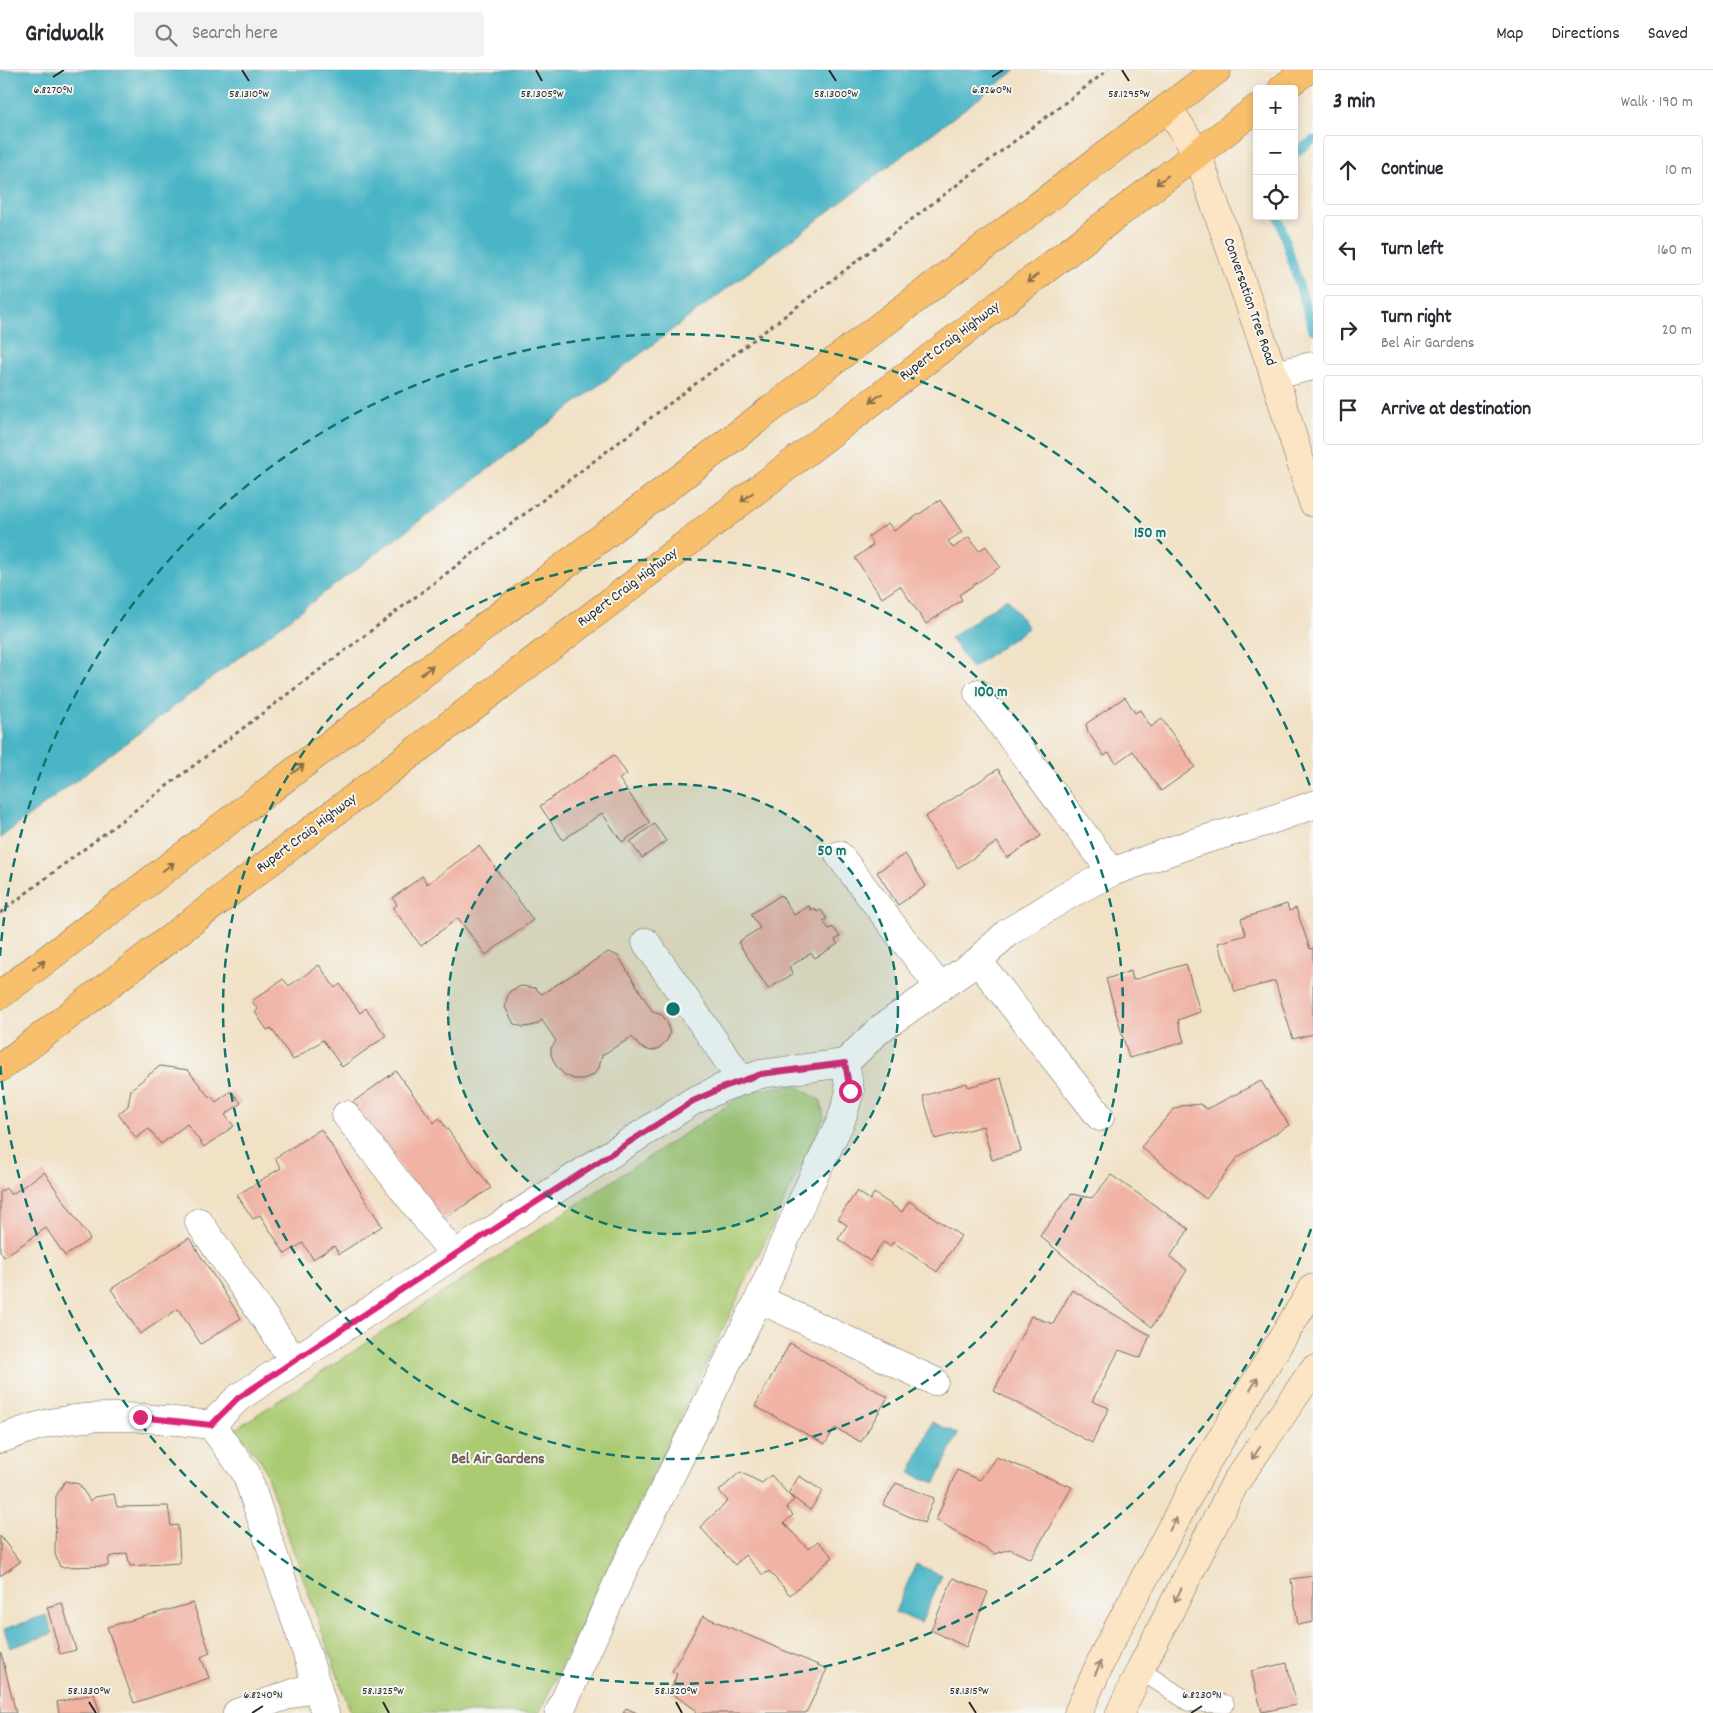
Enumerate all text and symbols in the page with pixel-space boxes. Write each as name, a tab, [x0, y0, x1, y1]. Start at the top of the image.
search box	[134, 12, 484, 57]
text: Gridwalk	[25, 18, 104, 52]
icon: search	[152, 21, 180, 49]
text: Search here	[192, 21, 278, 48]
text: Map	[1496, 22, 1523, 47]
text: Directions	[1551, 22, 1620, 47]
text: Saved	[1648, 22, 1688, 47]
text: 6.8270°N	[34, 82, 72, 99]
text: 6.8260°N	[972, 82, 1012, 99]
map controls	[1253, 85, 1298, 220]
button: +	[1253, 85, 1298, 130]
text: 58.1310°W	[229, 86, 269, 103]
text: 58.1305°W	[520, 86, 564, 103]
text: 58.1300°W	[814, 86, 858, 103]
text: 58.1295°W	[1108, 86, 1150, 103]
text: 3 min	[1333, 88, 1375, 118]
text: Walk · 190 m	[1621, 91, 1693, 114]
button: −	[1253, 130, 1298, 175]
icon: ahead	[1334, 156, 1362, 184]
text: Continue	[1381, 157, 1443, 184]
text: 10 m	[1665, 159, 1692, 182]
one-way arrow	[1156, 174, 1169, 185]
button: locate	[1253, 175, 1298, 220]
street label: Conversation Tree Road	[1217, 235, 1281, 369]
icon: left	[1334, 236, 1362, 264]
text: Turn left	[1381, 237, 1444, 264]
text: 160 m	[1657, 239, 1692, 262]
one-way arrow	[1027, 273, 1040, 284]
street label: Rupert Craig Highway	[895, 296, 1006, 387]
text: Turn right	[1381, 305, 1452, 332]
icon: right	[1334, 316, 1362, 344]
text: 20 m	[1662, 319, 1692, 342]
text: Bel Air Gardens	[1381, 332, 1475, 355]
one-way arrow	[870, 393, 883, 404]
icon: arrive	[1334, 396, 1362, 424]
text: Arrive at destination	[1381, 397, 1531, 424]
one-way arrow	[740, 492, 754, 502]
text: 150 m	[1134, 523, 1166, 545]
street label: Rupert Craig Highway	[573, 542, 684, 633]
one-way arrow	[420, 665, 433, 676]
text: 100 m	[974, 682, 1008, 704]
one-way arrow	[291, 763, 304, 774]
street label: Rupert Craig Highway	[252, 788, 363, 879]
text: 50 m	[818, 841, 846, 863]
one-way arrow	[161, 862, 175, 872]
one-way arrow	[32, 960, 45, 971]
centre of rings	[664, 1000, 682, 1018]
route start	[839, 1080, 862, 1103]
one-way arrow	[1250, 1377, 1260, 1391]
route end	[129, 1406, 152, 1429]
one-way arrow	[1251, 1446, 1261, 1460]
district label: Bel Air Gardens	[451, 1448, 545, 1471]
one-way arrow	[1168, 1517, 1178, 1532]
one-way arrow	[1173, 1588, 1183, 1603]
one-way arrow	[1094, 1661, 1104, 1676]
text: 58.1330°W	[68, 1683, 111, 1700]
text: 58.1325°W	[362, 1683, 404, 1700]
text: 58.1320°W	[655, 1683, 698, 1700]
text: 58.1315°W	[949, 1683, 989, 1700]
text: 6.8240°N	[243, 1687, 283, 1704]
text: 6.8230°N	[1182, 1687, 1222, 1704]

